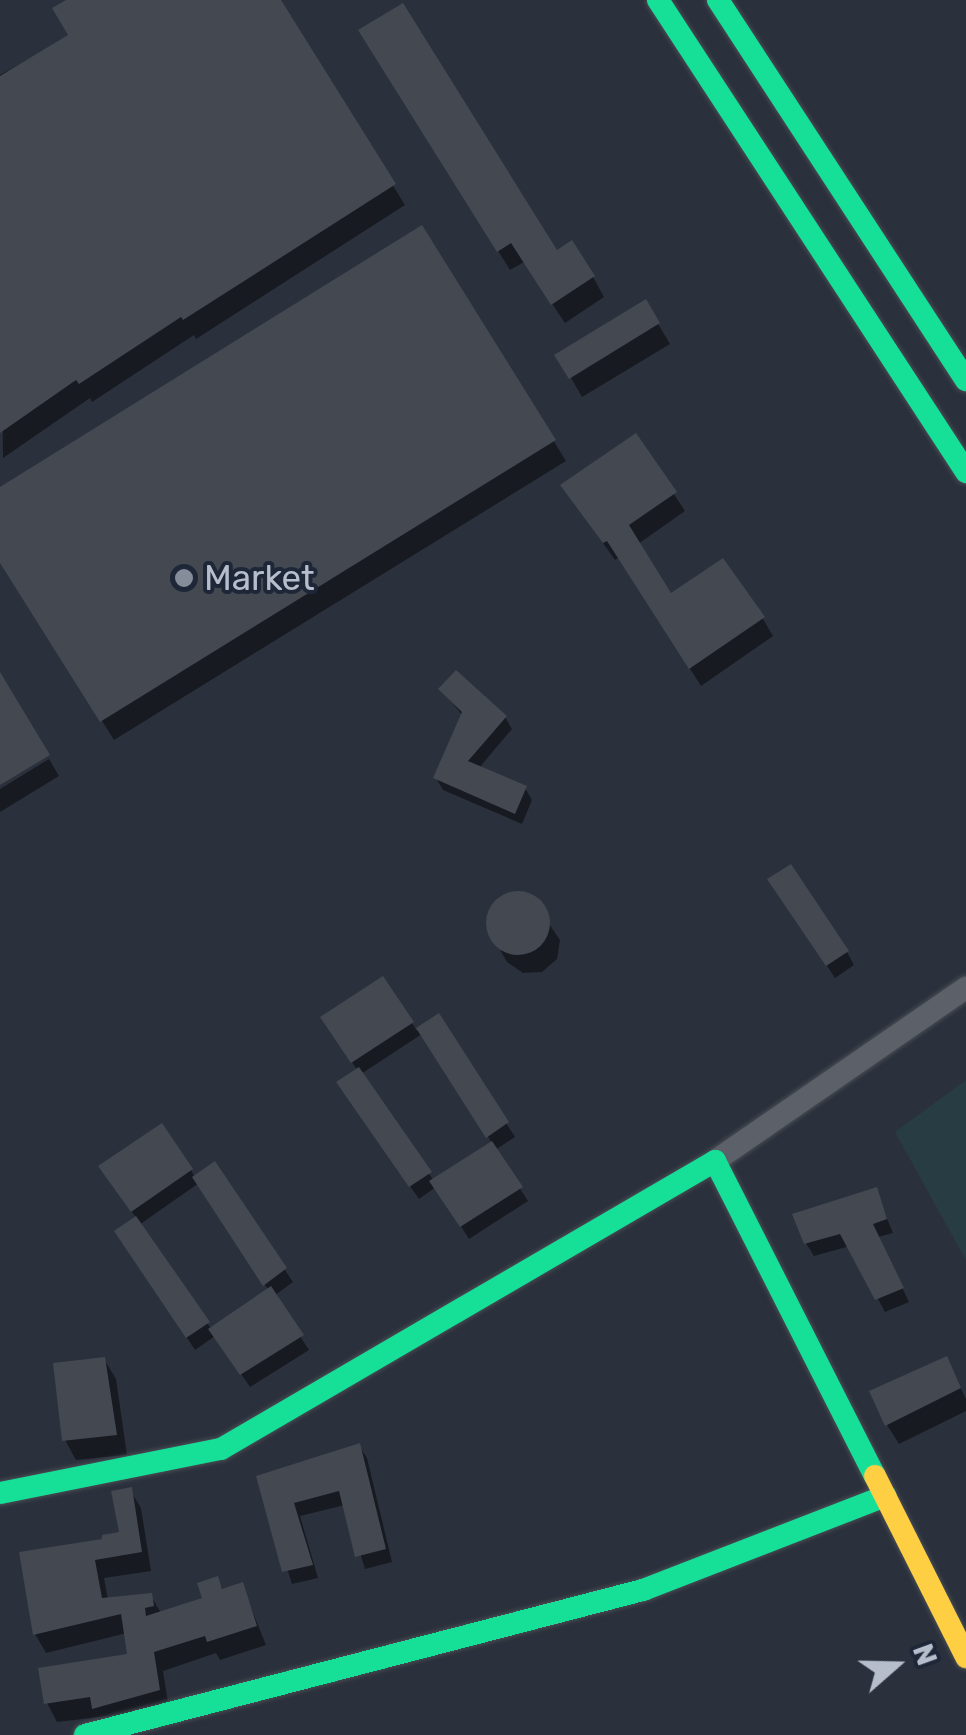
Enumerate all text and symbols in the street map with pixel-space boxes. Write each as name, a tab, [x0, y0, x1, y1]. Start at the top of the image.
place label: Market	[204, 557, 315, 599]
marker: Market	[173, 567, 195, 589]
north arrow	[846, 1615, 946, 1715]
text: N	[906, 1639, 944, 1670]

